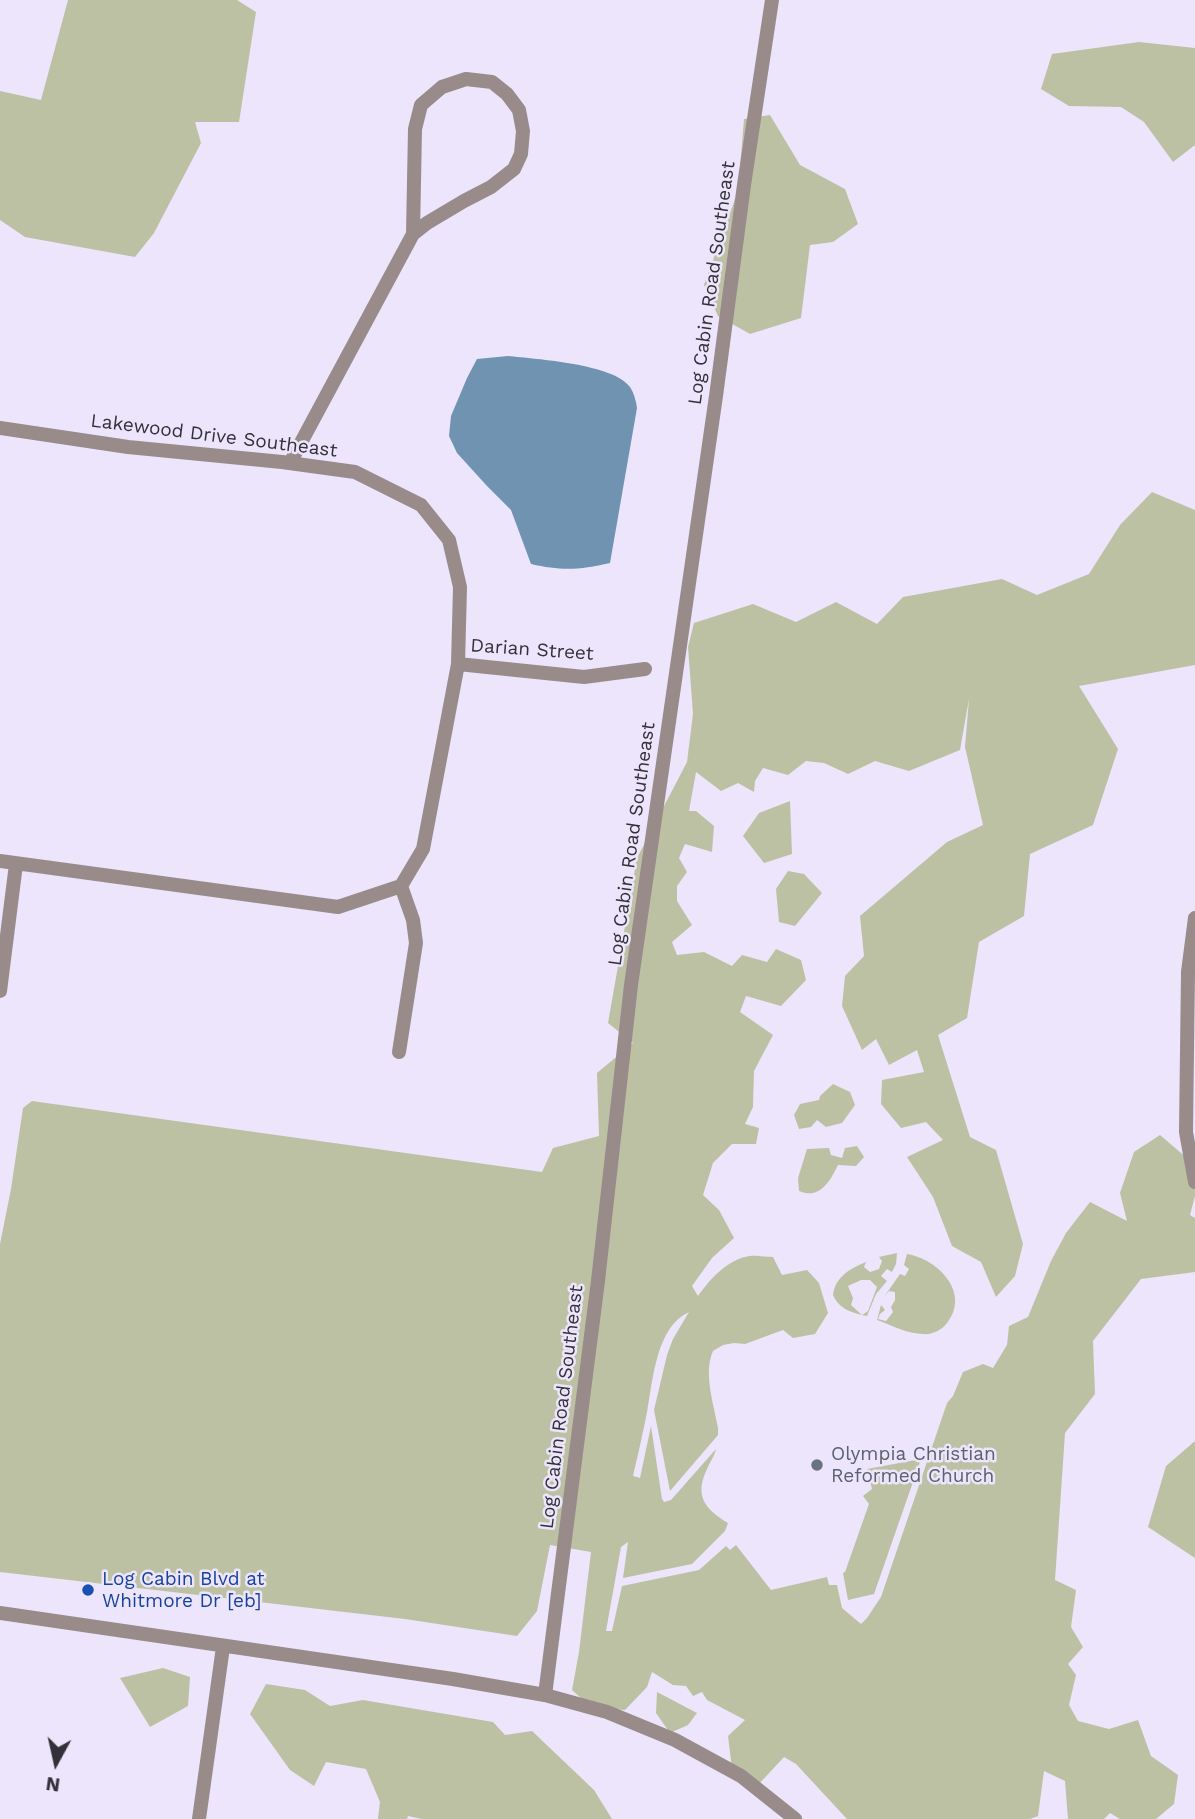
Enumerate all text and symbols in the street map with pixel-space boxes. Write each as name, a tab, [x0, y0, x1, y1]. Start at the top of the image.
street label: Log Cabin Road Southeast	[684, 160, 740, 406]
street label: Lakewood Drive Southeast	[89, 410, 339, 462]
street label: Darian Street	[470, 634, 594, 666]
street label: Log Cabin Road Southeast	[604, 721, 660, 967]
street label: Log Cabin Road Southeast	[536, 1284, 588, 1530]
place label: Olympia Christian Reformed Church	[831, 1443, 996, 1487]
marker: Olympia Christian Reformed Church	[809, 1457, 825, 1473]
place label: Log Cabin Blvd at Whitmore Dr [eb]	[102, 1568, 265, 1612]
marker: Log Cabin Blvd at Whitmore Dr [eb]	[80, 1582, 96, 1598]
north arrow	[21, 1728, 91, 1798]
text: N	[44, 1772, 62, 1797]

